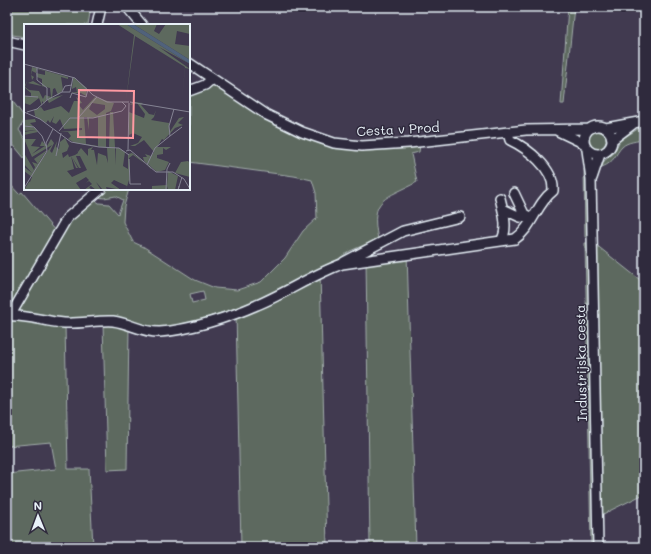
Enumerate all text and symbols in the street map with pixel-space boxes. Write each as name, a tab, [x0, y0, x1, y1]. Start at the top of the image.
inset map	[24, 24, 190, 190]
street label: Cesta v Prod	[356, 118, 440, 139]
street label: Industrijska cesta	[571, 305, 590, 421]
north arrow	[18, 496, 58, 536]
text: N	[34, 498, 42, 513]

